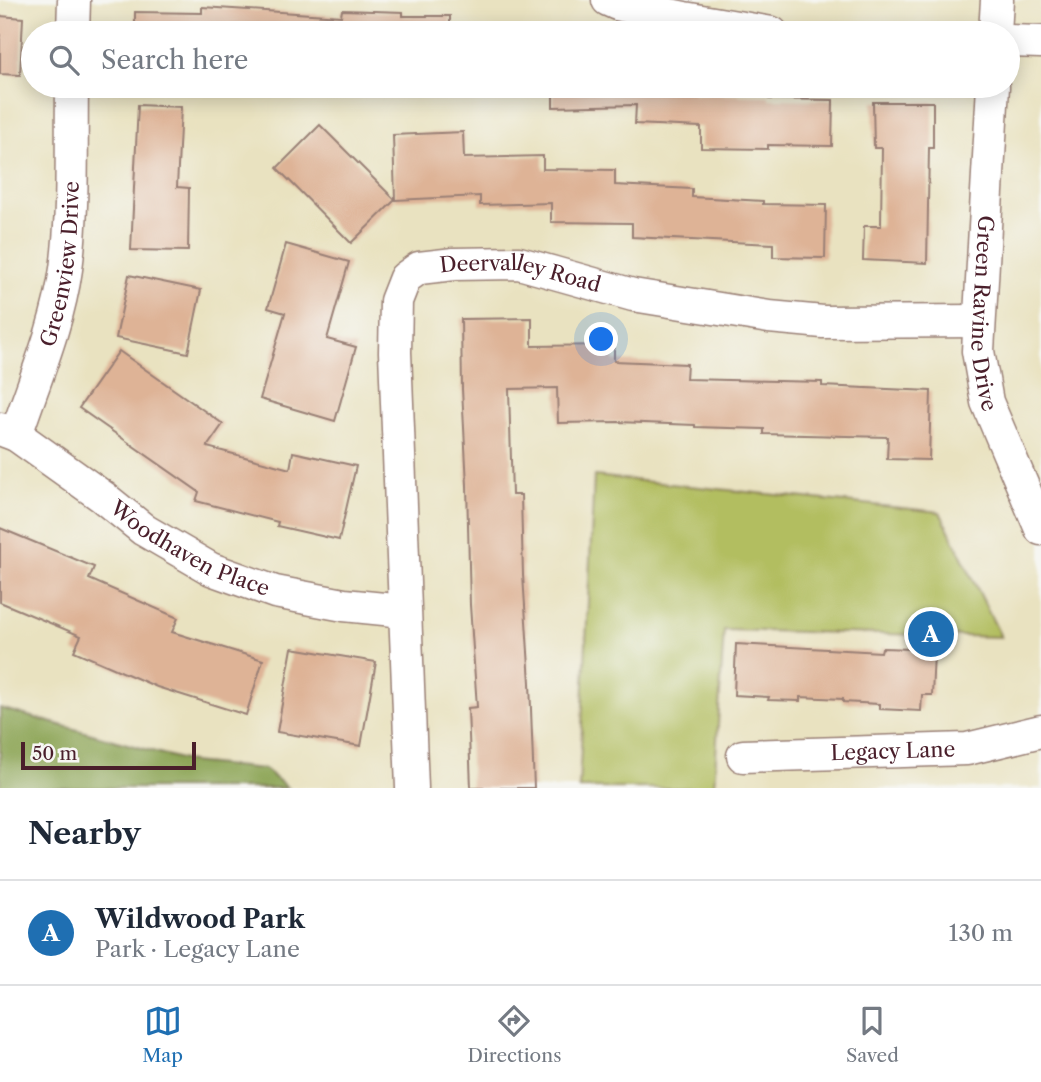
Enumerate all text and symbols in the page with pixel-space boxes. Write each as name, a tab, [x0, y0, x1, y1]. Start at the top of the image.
search box	[21, 21, 1020, 98]
icon: search	[45, 41, 83, 79]
text: Search here	[101, 44, 248, 76]
street label: Greenview Drive	[35, 181, 84, 350]
street label: Green Ravine Drive	[966, 215, 1003, 415]
street label: Deervalley Road	[438, 250, 604, 297]
your location	[584, 322, 618, 356]
street label: Woodhaven Place	[105, 494, 273, 601]
pin: A	[908, 608, 954, 660]
street label: Legacy Lane	[830, 736, 956, 765]
scale bar	[21, 739, 196, 771]
text: 50 m	[32, 742, 77, 765]
text: Nearby	[28, 815, 141, 852]
text: Wildwood Park	[95, 903, 305, 935]
text: A	[42, 919, 60, 947]
text: 130 m	[949, 919, 1013, 947]
text: Park · Legacy Lane	[95, 935, 300, 963]
tab: Map	[142, 1002, 183, 1067]
tab: Directions	[468, 1002, 561, 1067]
tab: Saved	[846, 1002, 899, 1067]

